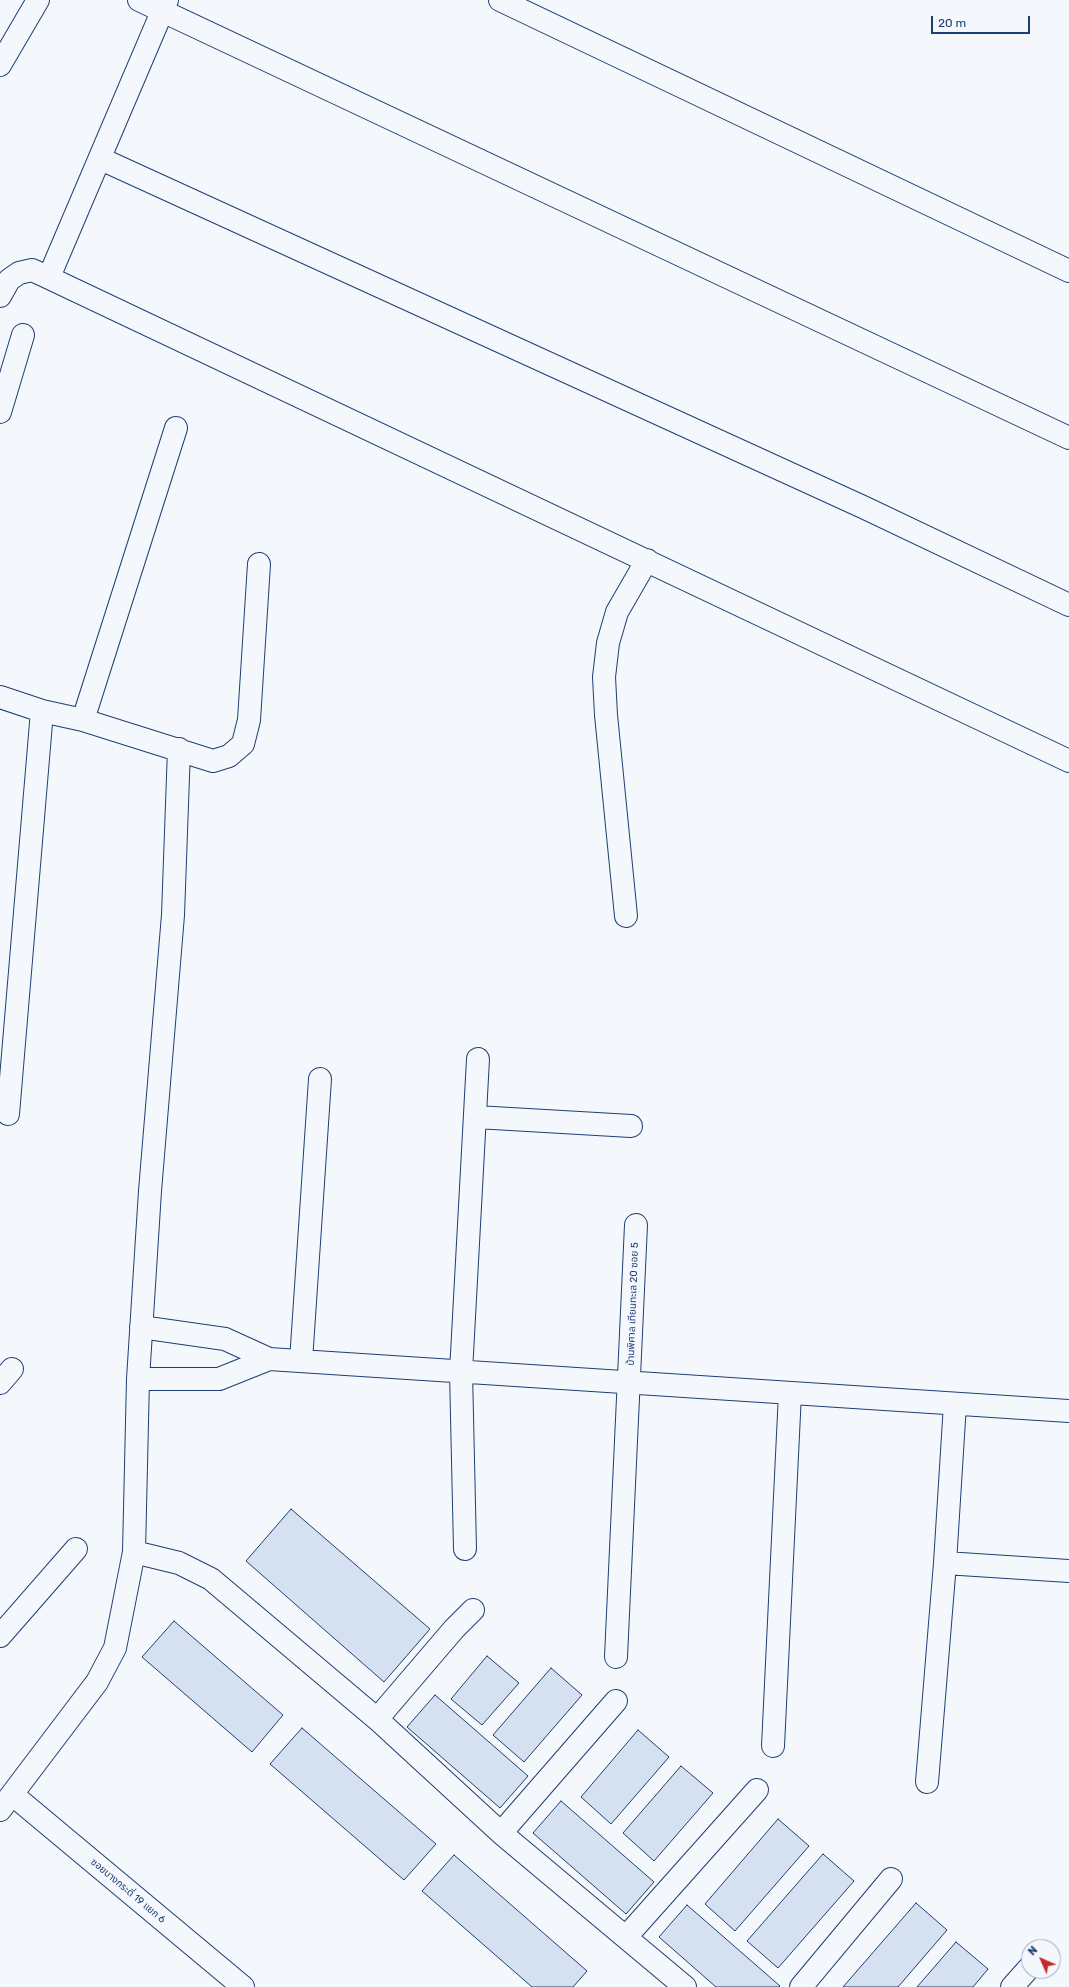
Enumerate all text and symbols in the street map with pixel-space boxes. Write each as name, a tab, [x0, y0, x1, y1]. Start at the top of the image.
scale bar	[933, 8, 1032, 34]
text: 20 m	[938, 16, 966, 30]
street label: บ้านพิศาล เทียนทะเล 20 ซอย 5	[625, 1242, 641, 1366]
street label: ซอยบางกระดี่ 19 แยก 6	[88, 1856, 168, 1926]
north arrow	[1021, 1939, 1061, 1979]
text: N	[1025, 1943, 1040, 1958]

